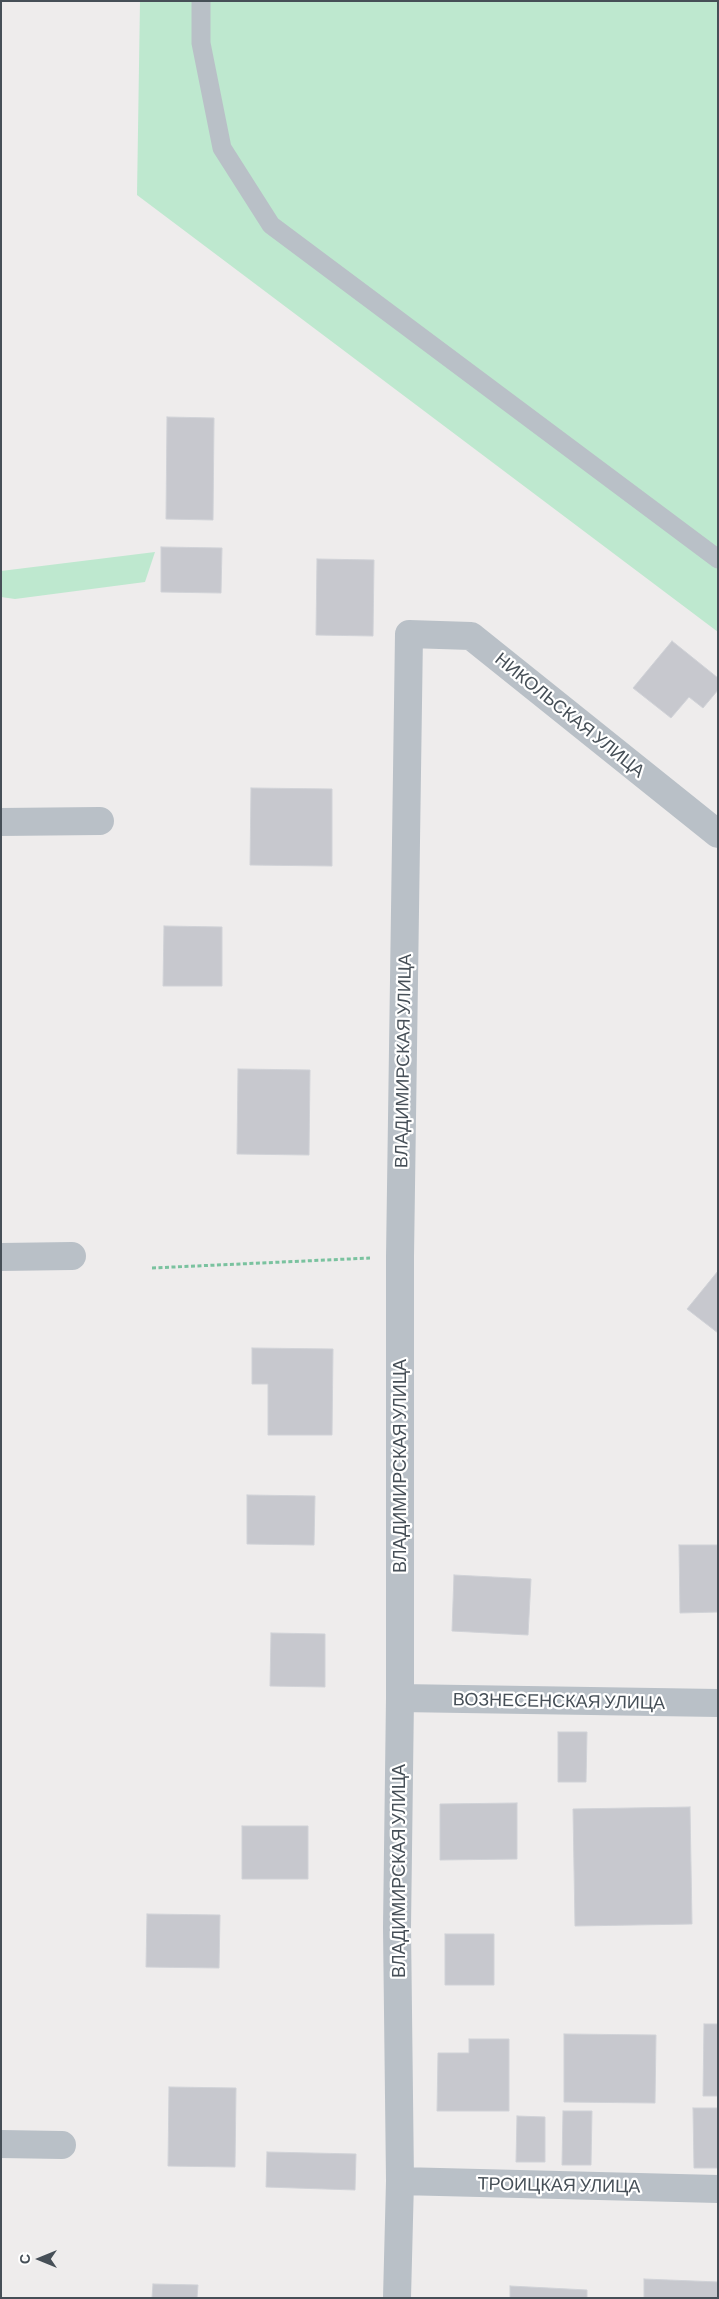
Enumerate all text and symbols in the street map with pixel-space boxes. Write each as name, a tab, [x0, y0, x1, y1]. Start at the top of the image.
street label: НИКОЛЬСКАЯ УЛИЦА	[491, 648, 649, 782]
street label: ВЛАДИМИРСКАЯ УЛИЦА	[390, 954, 416, 1168]
street label: ВЛАДИМИРСКАЯ УЛИЦА	[389, 1359, 411, 1573]
street label: ВОЗНЕСЕНСКАЯ УЛИЦА	[453, 1688, 665, 1714]
street label: ВЛАДИМИРСКАЯ УЛИЦА	[388, 1764, 410, 1978]
street label: ТРОИЦКАЯ УЛИЦА	[477, 2173, 641, 2197]
north arrow	[15, 2234, 65, 2284]
text: С	[16, 2254, 33, 2264]

